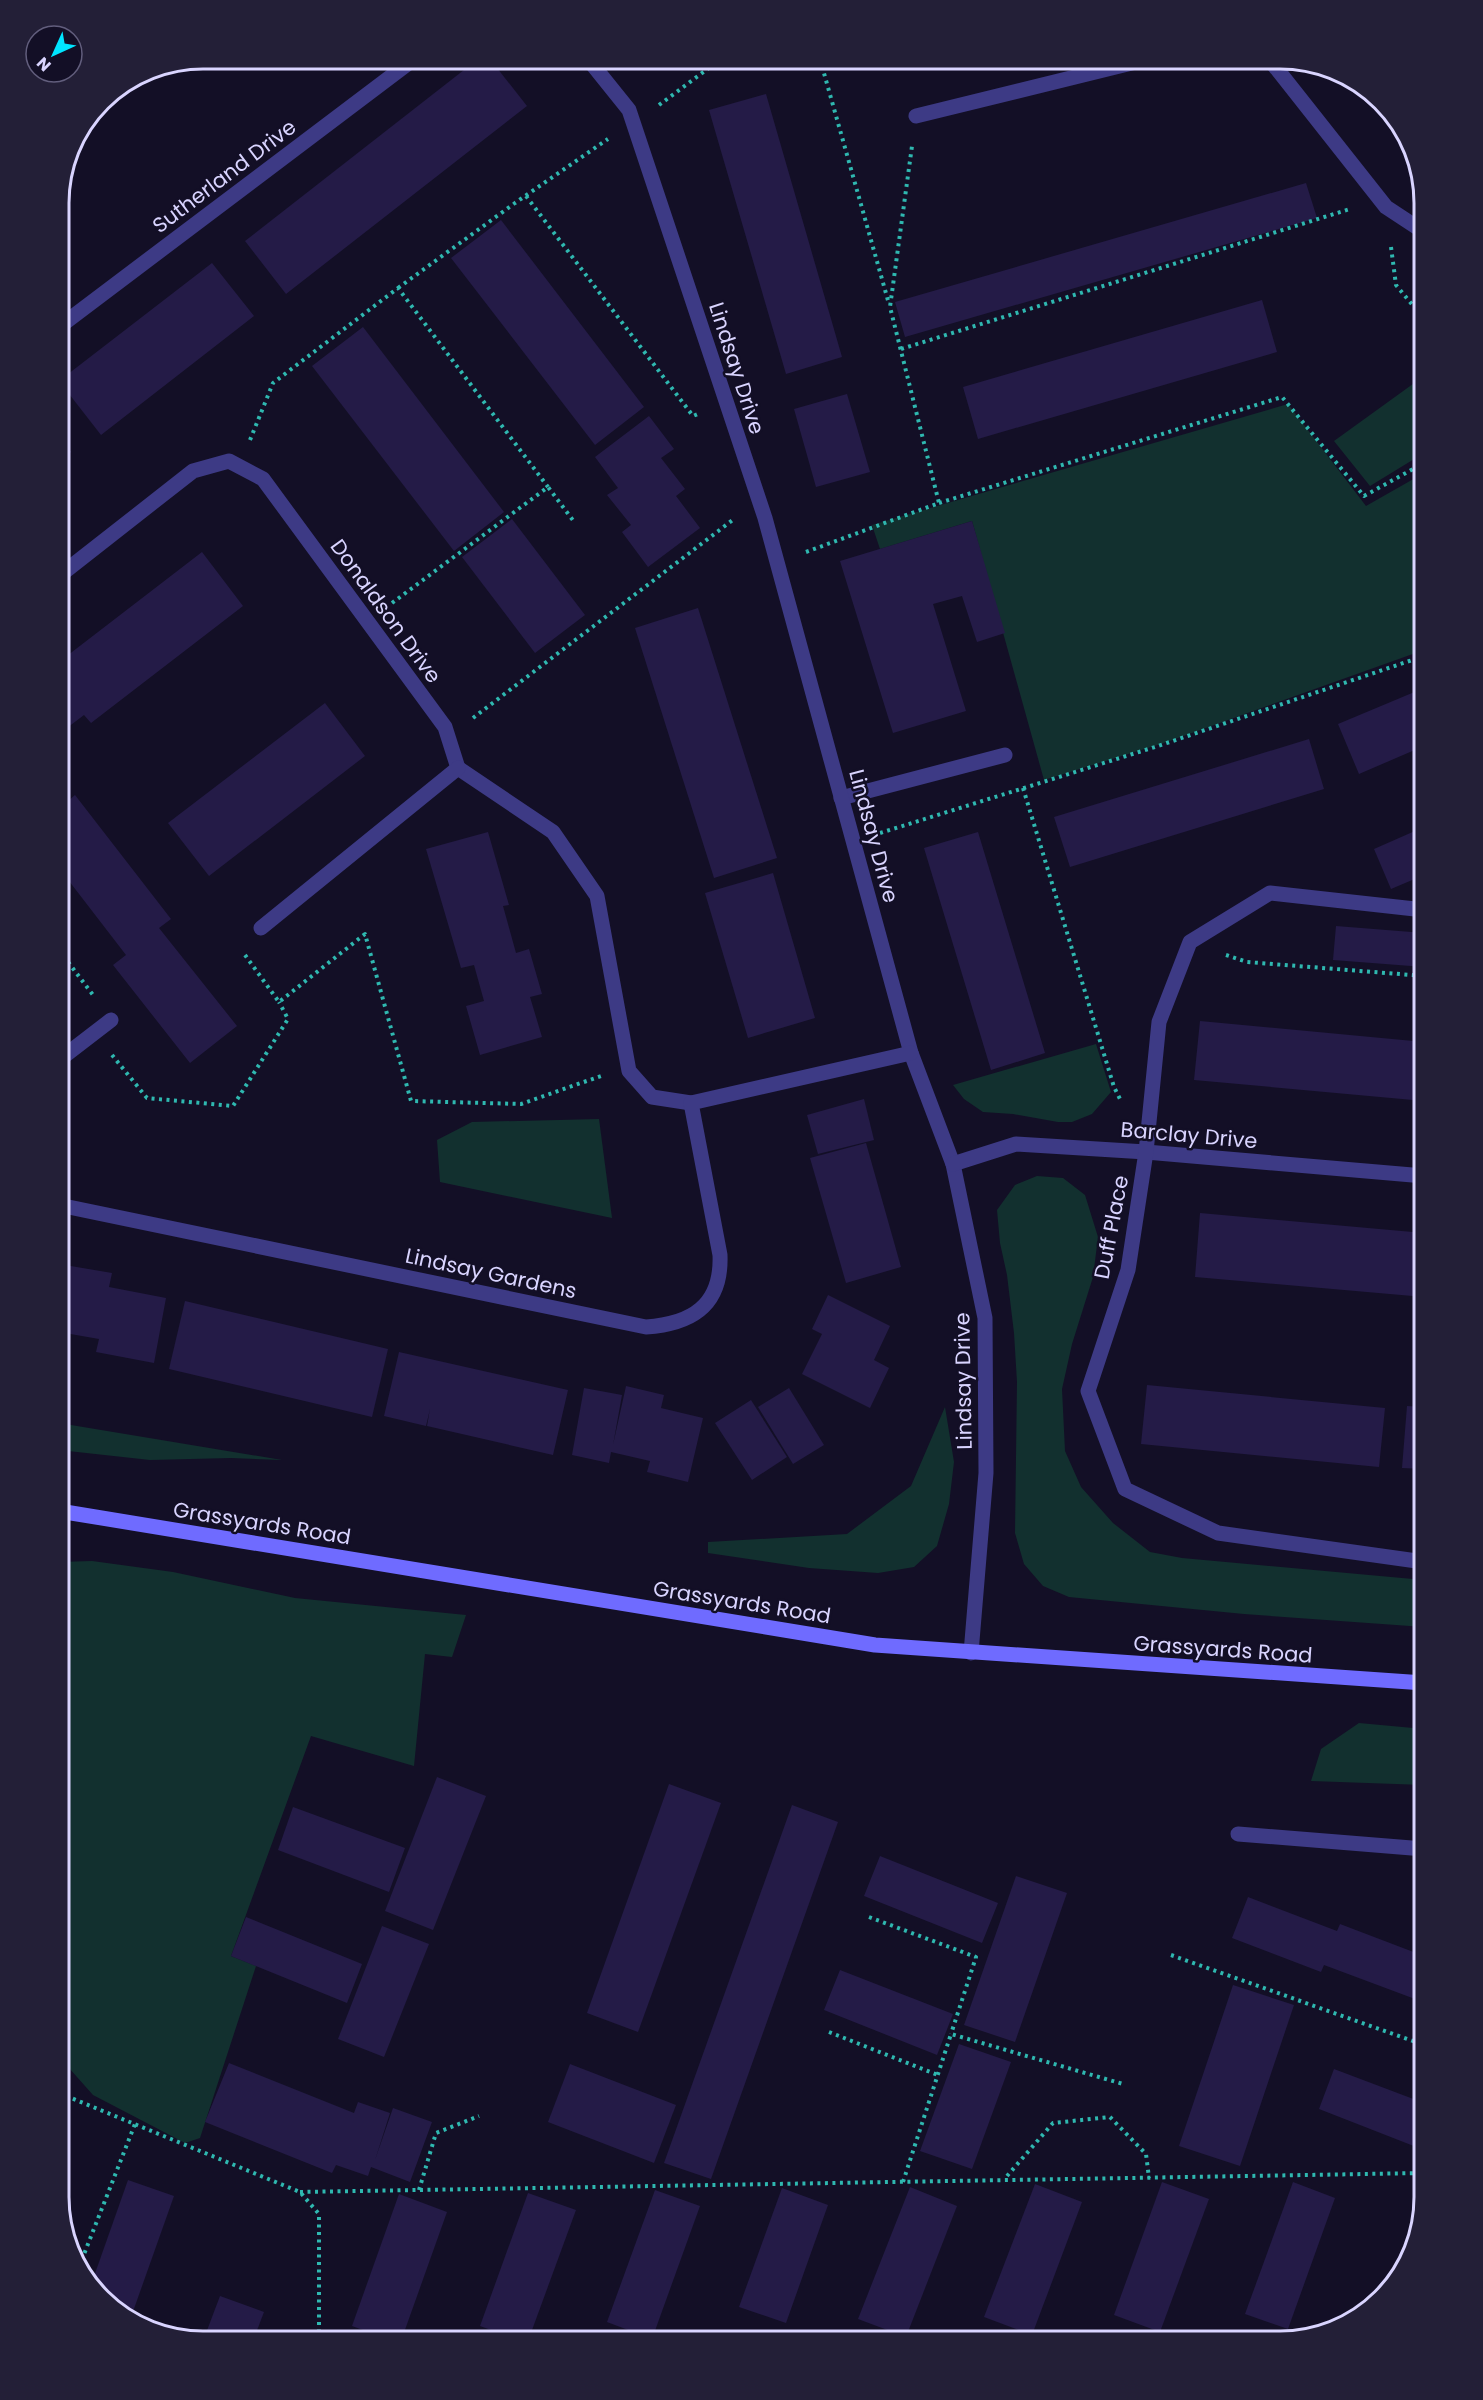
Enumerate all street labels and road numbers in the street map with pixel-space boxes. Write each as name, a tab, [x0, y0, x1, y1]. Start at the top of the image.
street label: Sutherland Drive	[146, 112, 302, 240]
street label: Lindsay Drive	[702, 298, 772, 438]
street label: Donaldson Drive	[324, 533, 448, 689]
street label: Lindsay Drive	[842, 766, 906, 906]
street label: Barclay Drive	[1119, 1115, 1259, 1155]
street label: Duff Place	[1087, 1173, 1135, 1281]
street label: Lindsay Gardens	[403, 1241, 579, 1305]
street label: Lindsay Drive	[947, 1312, 979, 1450]
street label: Grassyards Road	[171, 1495, 353, 1551]
street label: Grassyards Road	[651, 1574, 833, 1630]
street label: Grassyards Road	[1132, 1628, 1314, 1670]

